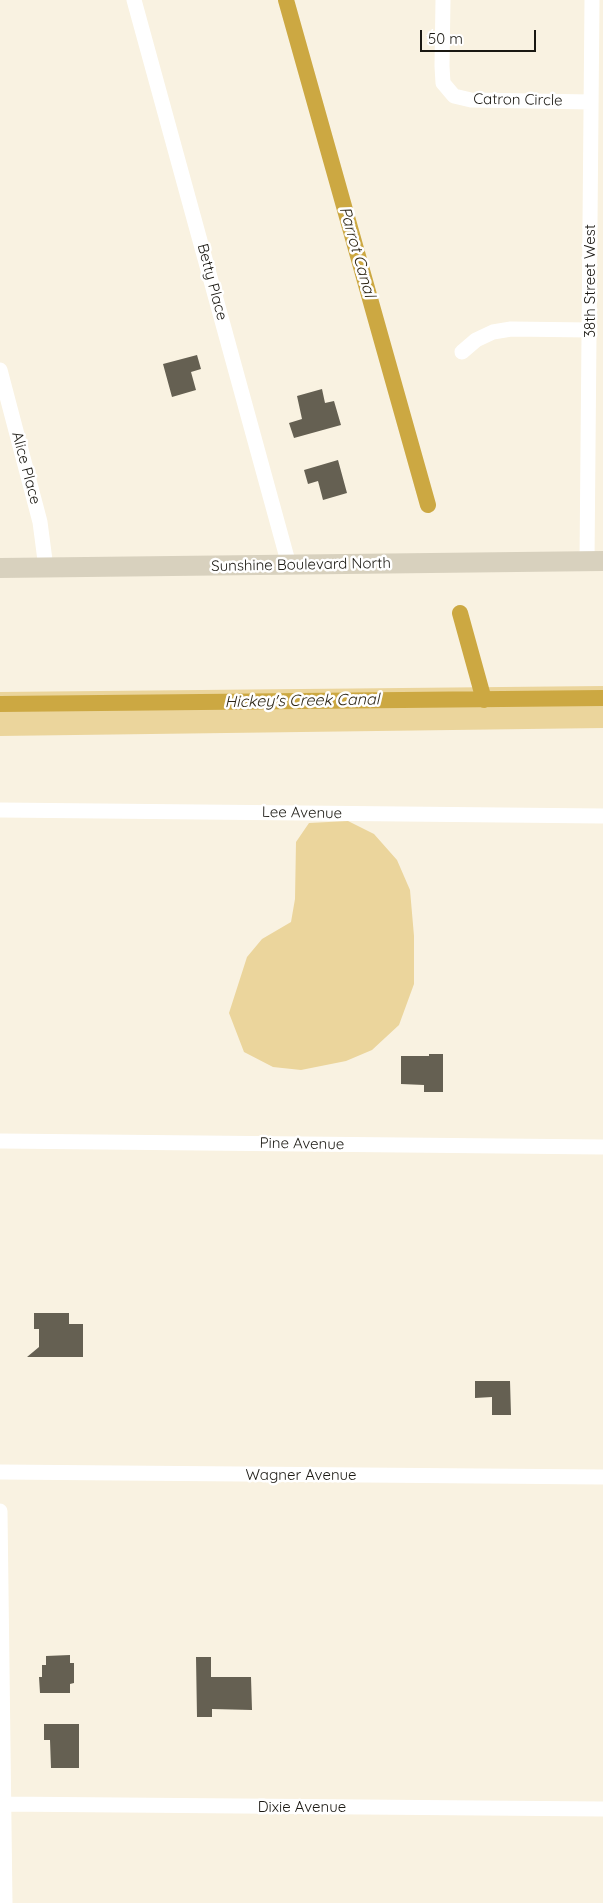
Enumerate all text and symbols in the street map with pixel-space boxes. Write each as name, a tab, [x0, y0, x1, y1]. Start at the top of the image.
scale bar	[423, 20, 539, 52]
text: 50 m	[428, 29, 463, 48]
street label: Catron Circle	[473, 90, 563, 110]
water label: Parrot Canal	[335, 204, 379, 300]
street label: 38th Street West	[581, 224, 599, 338]
street label: Betty Place	[193, 242, 231, 322]
street label: Alice Place	[8, 430, 44, 506]
street label: Sunshine Boulevard North	[211, 554, 391, 576]
water label: Hickey's Creek Canal	[225, 690, 379, 712]
street label: Lee Avenue	[262, 803, 342, 823]
street label: Pine Avenue	[260, 1134, 344, 1154]
street label: Wagner Avenue	[245, 1466, 357, 1484]
street label: Dixie Avenue	[258, 1798, 346, 1816]

